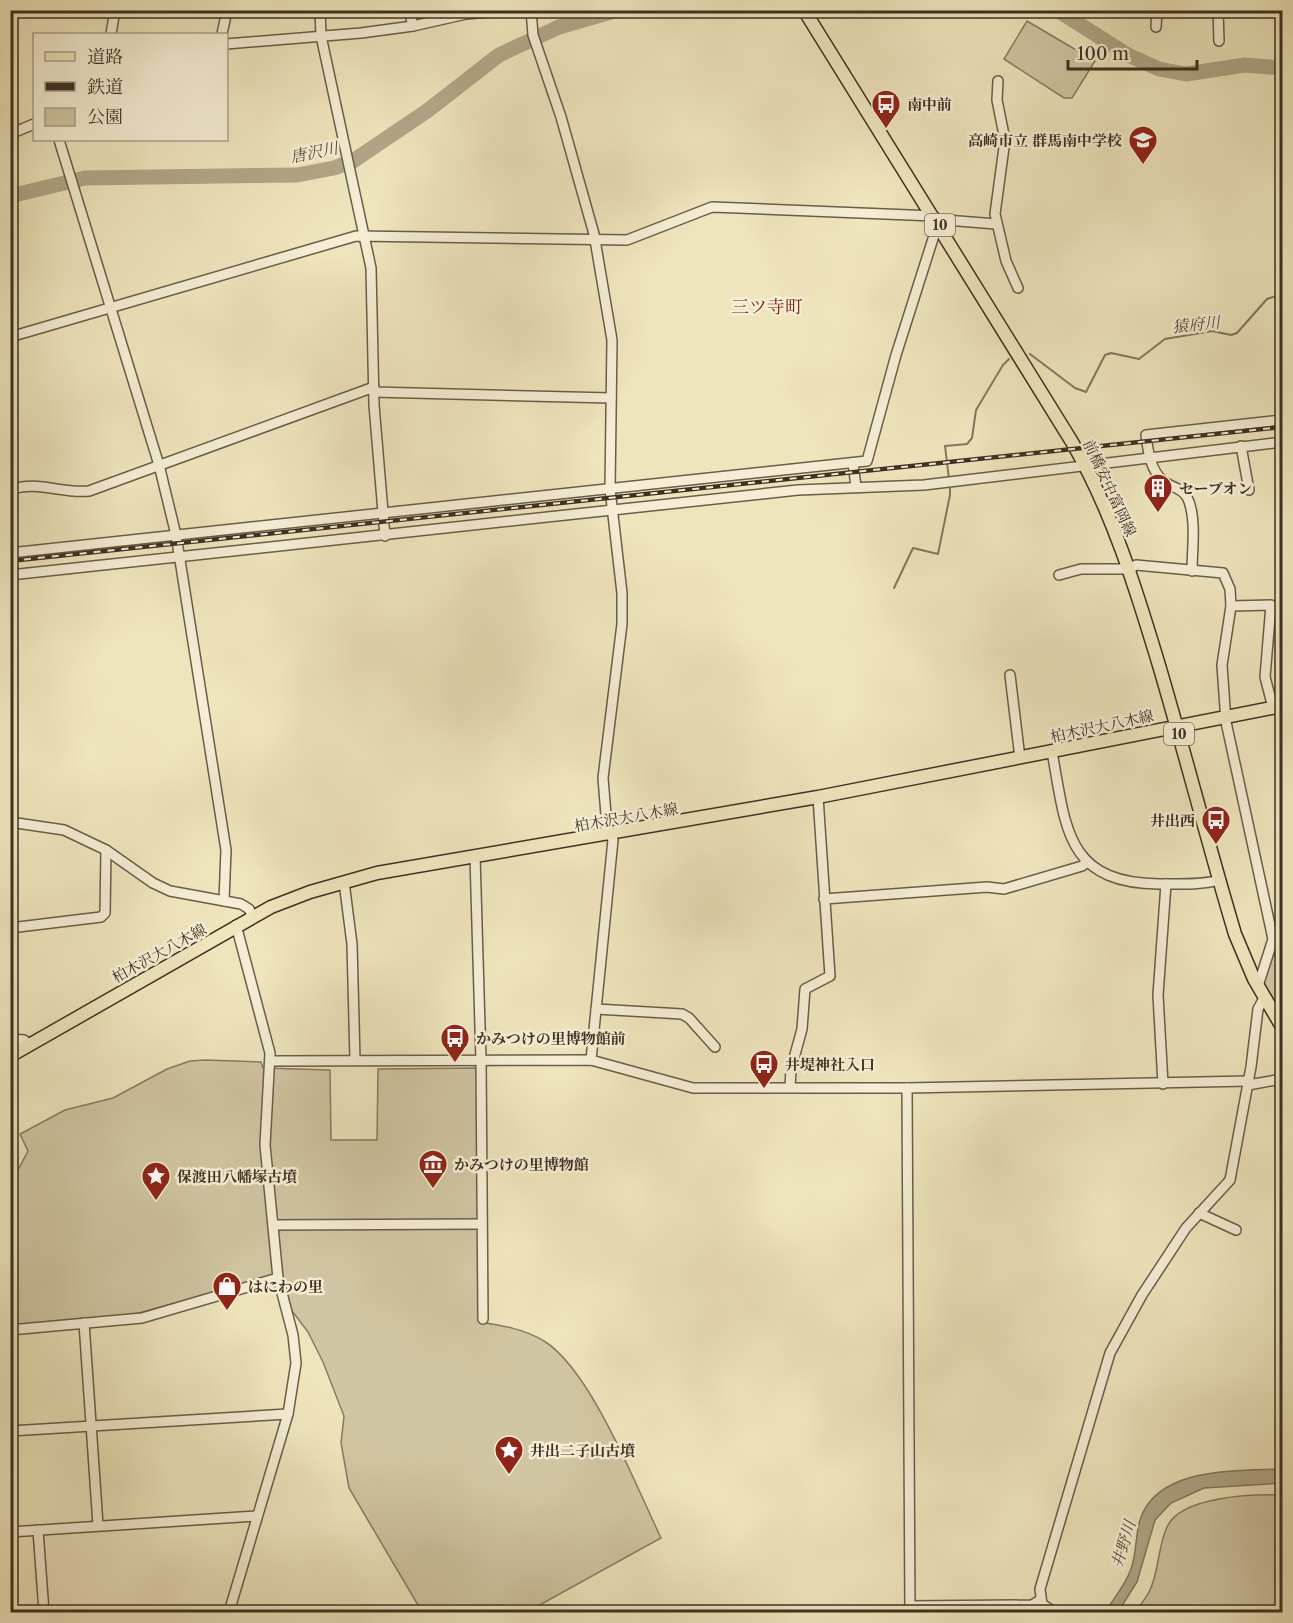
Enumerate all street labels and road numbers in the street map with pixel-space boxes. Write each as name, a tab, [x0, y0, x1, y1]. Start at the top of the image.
road number: 10	[925, 214, 955, 236]
street label: 前橋安中富岡線	[1079, 436, 1141, 540]
street label: 柏木沢大八木線	[1049, 706, 1155, 746]
road number: 10	[1164, 723, 1194, 745]
street label: 柏木沢大八木線	[573, 799, 679, 835]
street label: 柏木沢大八木線	[108, 919, 210, 987]

